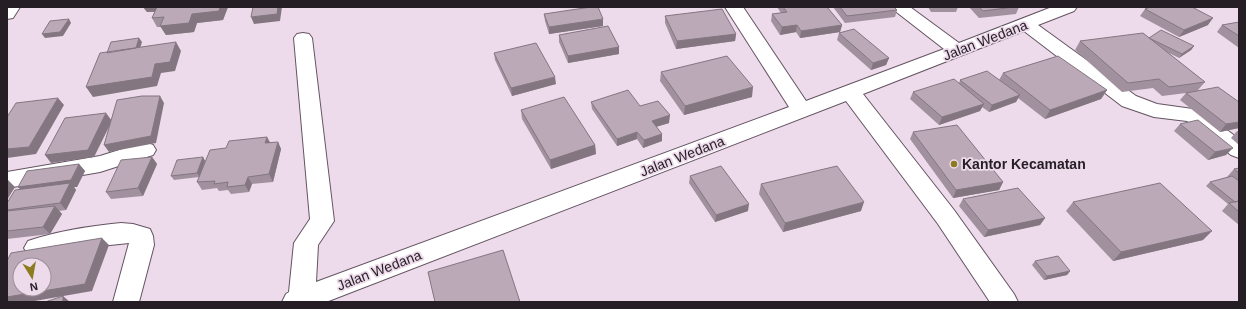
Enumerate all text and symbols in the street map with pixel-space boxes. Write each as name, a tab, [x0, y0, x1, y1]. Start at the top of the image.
street label: Jalan Wedana	[940, 16, 1030, 63]
street label: Jalan Wedana	[637, 132, 727, 179]
place label: Kantor Kecamatan	[962, 156, 1086, 172]
marker: Kantor Kecamatan	[949, 159, 959, 169]
street label: Jalan Wedana	[334, 246, 424, 293]
north arrow	[12, 257, 52, 297]
text: N	[29, 280, 39, 293]

